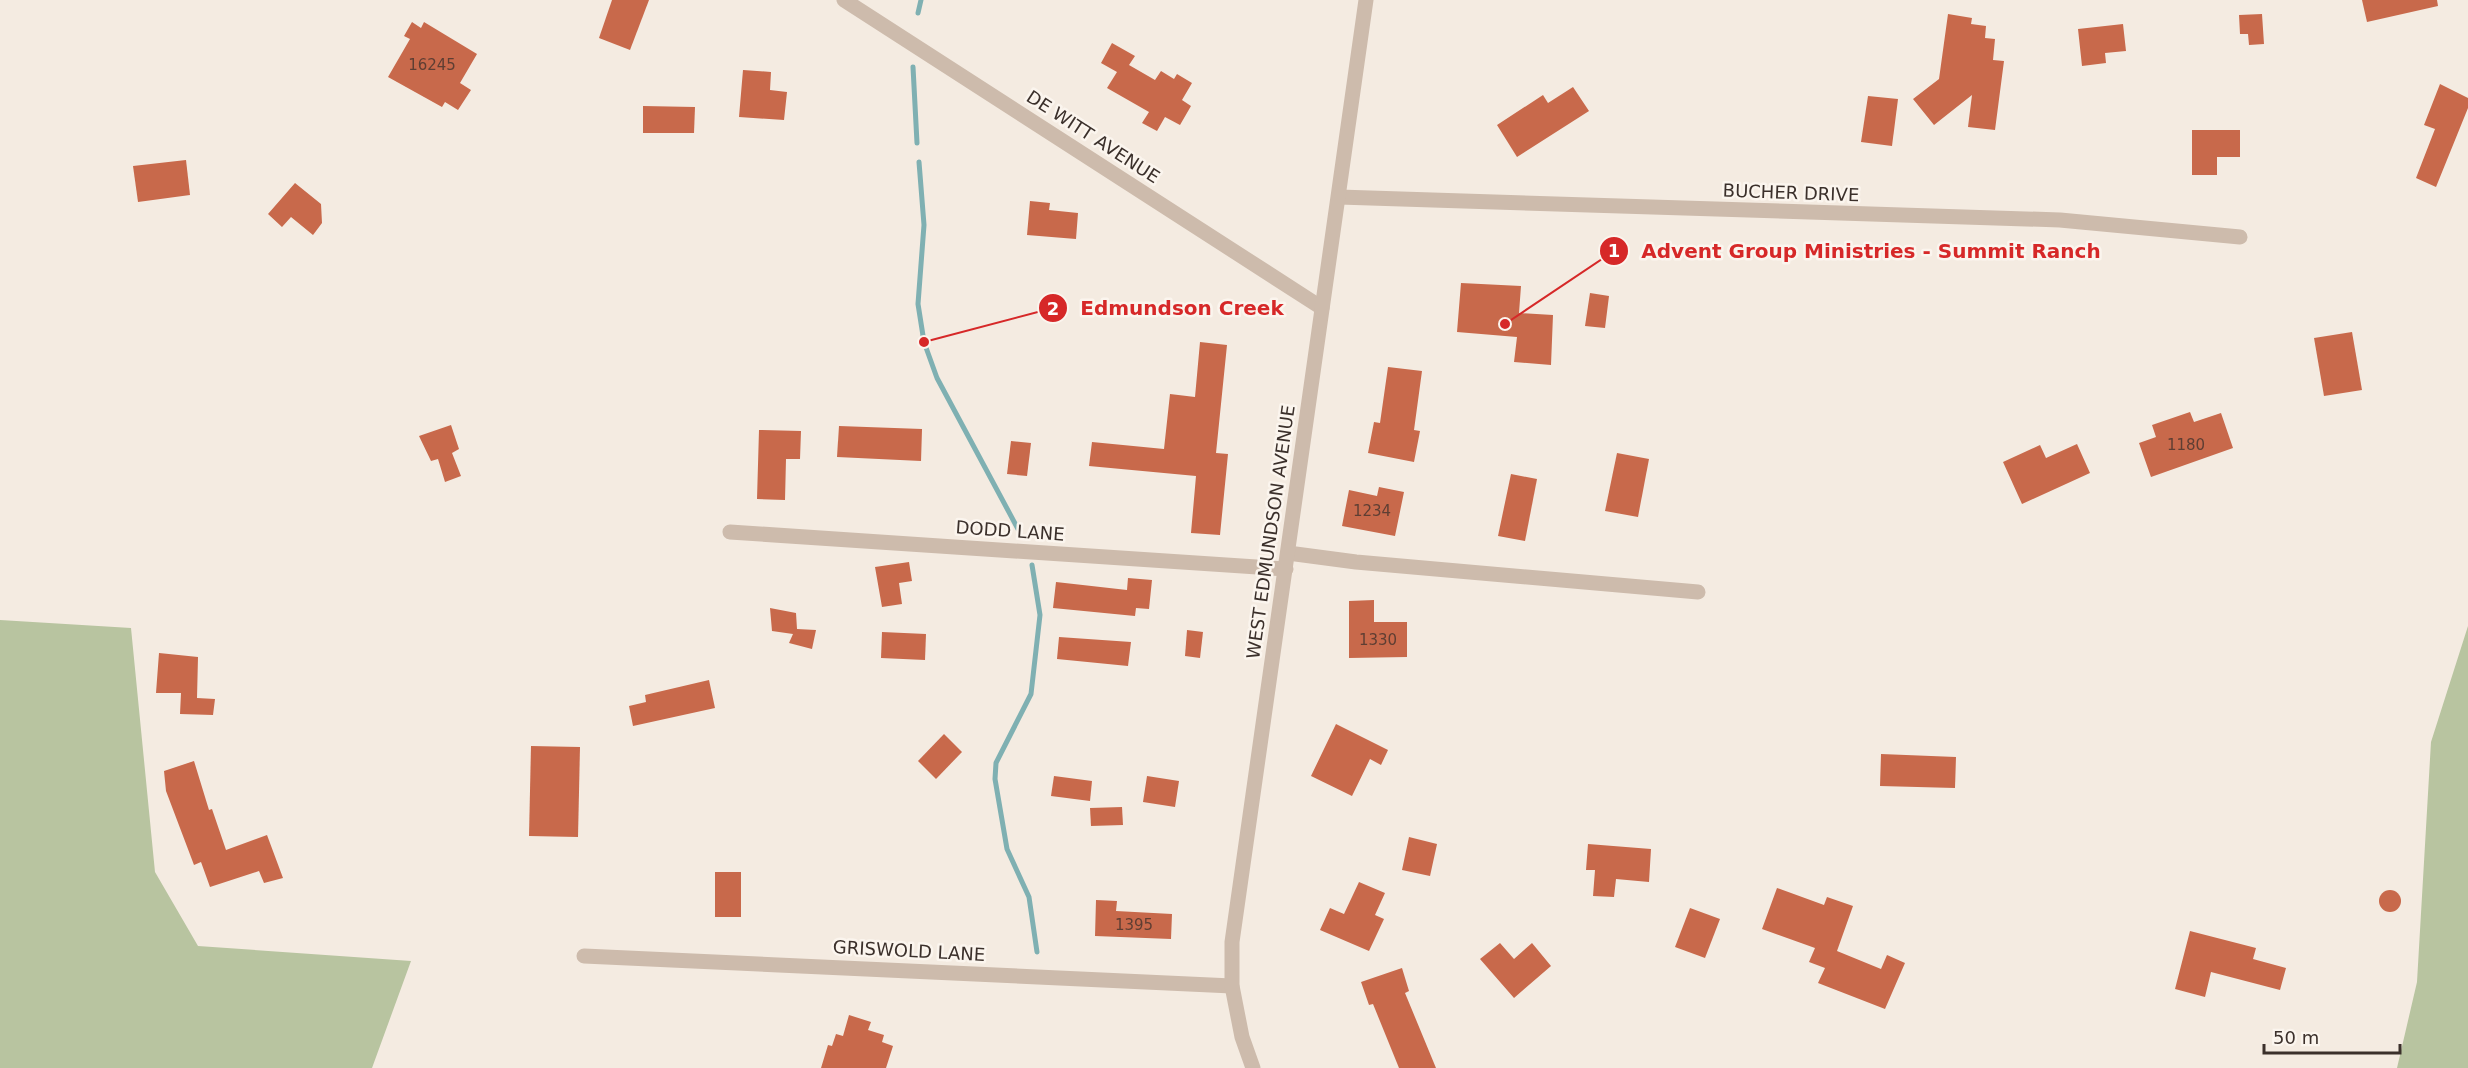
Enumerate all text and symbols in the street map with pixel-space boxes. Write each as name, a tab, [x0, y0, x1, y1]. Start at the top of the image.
house number: 16245	[408, 56, 456, 74]
street label: DE WITT AVENUE	[1023, 86, 1164, 187]
street label: BUCHER DRIVE	[1722, 180, 1860, 205]
callout: Advent Group Ministries - Summit Ranch	[1599, 232, 2113, 270]
text: Advent Group Ministries - Summit Ranch	[1641, 239, 2101, 263]
text: 1	[1608, 240, 1620, 261]
callout: Edmundson Creek	[1038, 289, 1296, 327]
text: Edmundson Creek	[1080, 296, 1284, 320]
text: 2	[1047, 298, 1059, 319]
street label: WEST EDMUNDSON AVENUE	[1242, 404, 1299, 660]
house number: 1180	[2167, 436, 2205, 454]
house number: 1234	[1353, 502, 1391, 520]
street label: DODD LANE	[955, 516, 1065, 545]
house number: 1330	[1359, 631, 1397, 649]
house number: 1395	[1115, 916, 1153, 934]
street label: GRISWOLD LANE	[832, 936, 986, 965]
scale bar	[2264, 1017, 2400, 1055]
text: 50 m	[2273, 1027, 2319, 1048]

